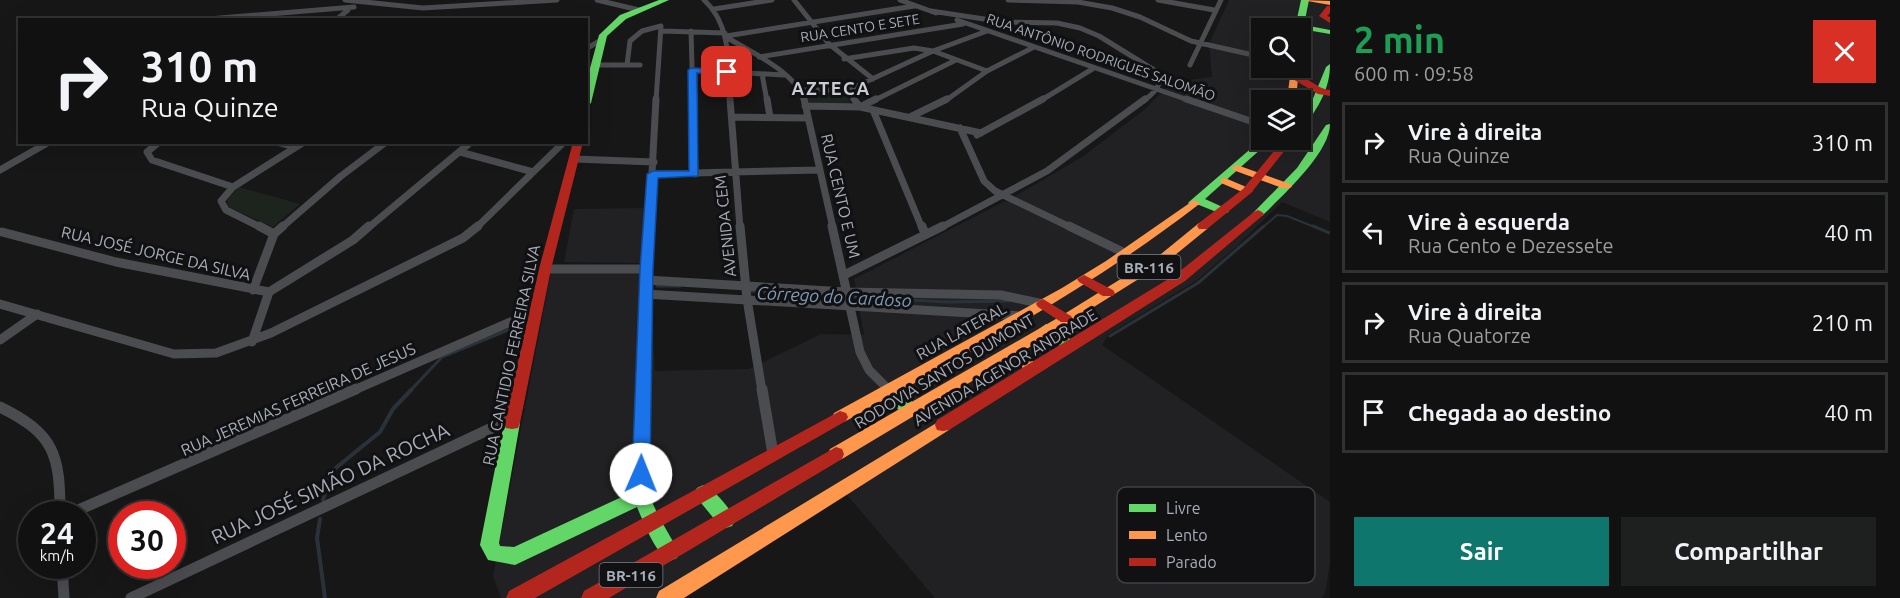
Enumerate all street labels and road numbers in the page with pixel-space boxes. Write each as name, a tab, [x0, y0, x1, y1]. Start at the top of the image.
street label: RUA ANTÔNIO RODRIGUES SALOMÃO	[985, 9, 1218, 104]
street label: RUA CENTO E SETE	[799, 11, 921, 45]
street label: RUA CENTO E UM	[818, 132, 864, 260]
street label: AVENIDA CEM	[711, 174, 739, 278]
street label: RUA JOSÉ JORGE DA SILVA	[60, 220, 253, 284]
street label: RUA CANTIDIO FERREIRA SILVA	[479, 242, 543, 467]
road number: BR-116	[1118, 255, 1180, 279]
street label: RUA LATERAL	[913, 299, 1009, 363]
street label: AVENIDA AGENOR ANDRADE	[910, 305, 1100, 429]
street label: RODOVIA SANTOS DUMONT	[851, 310, 1037, 432]
street label: RUA JEREMIAS FERREIRA DE JESUS	[178, 339, 418, 459]
street label: RUA JOSÉ SIMÃO DA ROCHA	[207, 418, 453, 548]
road number: BR-116	[600, 563, 662, 587]

